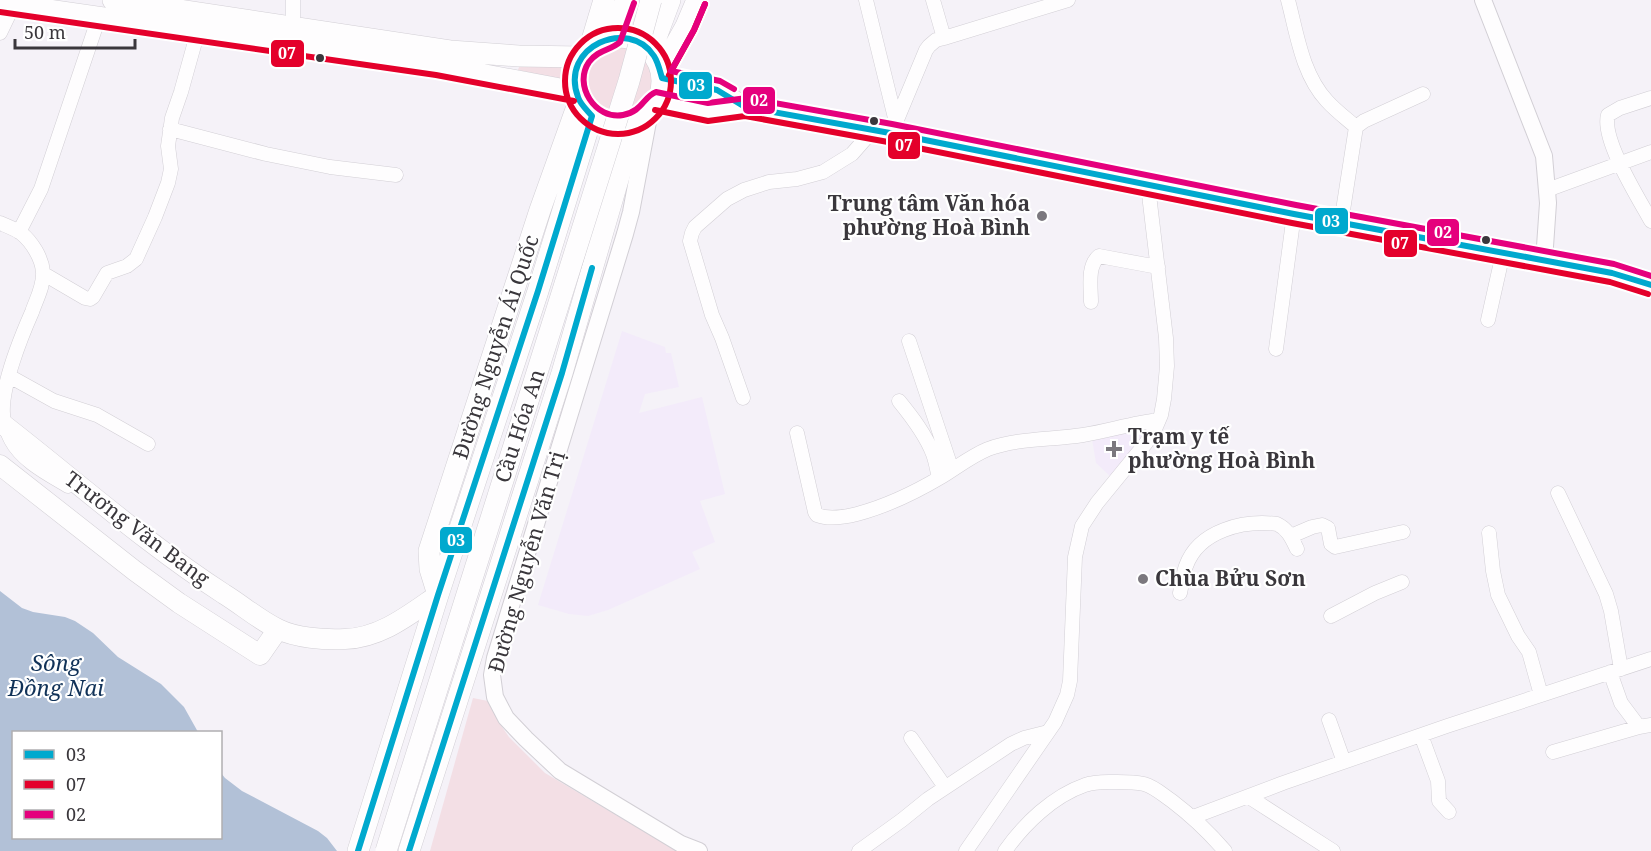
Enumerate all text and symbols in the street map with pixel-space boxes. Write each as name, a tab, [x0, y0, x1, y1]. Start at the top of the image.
scale bar	[15, 12, 135, 50]
text: 50 m	[24, 20, 66, 44]
line badge: 07	[270, 39, 305, 68]
text: 07	[278, 42, 296, 64]
unlabelled marker	[314, 52, 326, 64]
line badge: 03	[678, 71, 713, 100]
text: 03	[687, 74, 705, 96]
line badge: 02	[742, 86, 776, 115]
text: 02	[750, 89, 768, 111]
unlabelled marker	[868, 115, 880, 127]
line badge: 07	[887, 131, 921, 160]
text: 07	[895, 134, 913, 156]
place label: Trung tâm Văn hóa phường Hoà Bình	[828, 189, 1030, 241]
line badge: 03	[1314, 207, 1349, 235]
marker: Trung tâm Văn hóa phường Hoà Bình	[1035, 209, 1049, 223]
text: 03	[1322, 210, 1340, 232]
line badge: 02	[1426, 218, 1460, 247]
text: 02	[1434, 221, 1452, 243]
line badge: 07	[1383, 229, 1418, 258]
street label: Đường Nguyễn Ái Quốc	[446, 231, 545, 462]
text: 07	[1391, 232, 1409, 254]
unlabelled marker	[1480, 234, 1492, 246]
street label: Cầu Hóa An	[488, 365, 551, 486]
place label: Trạm y tế phường Hoà Bình	[1128, 422, 1315, 474]
marker: Trạm y tế phường Hoà Bình	[1105, 440, 1123, 458]
street label: Đường Nguyễn Văn Trị	[481, 448, 571, 676]
street label: Trương Văn Bang	[59, 464, 216, 592]
line badge: 03	[439, 526, 473, 554]
text: 03	[447, 529, 465, 551]
place label: Chùa Bửu Sơn	[1155, 564, 1306, 592]
marker: Chùa Bửu Sơn	[1136, 572, 1150, 586]
water label: Sông Đồng Nai	[7, 647, 104, 702]
legend	[12, 731, 222, 839]
text: 03	[66, 742, 86, 766]
text: 07	[66, 772, 86, 796]
text: 02	[66, 802, 86, 826]

